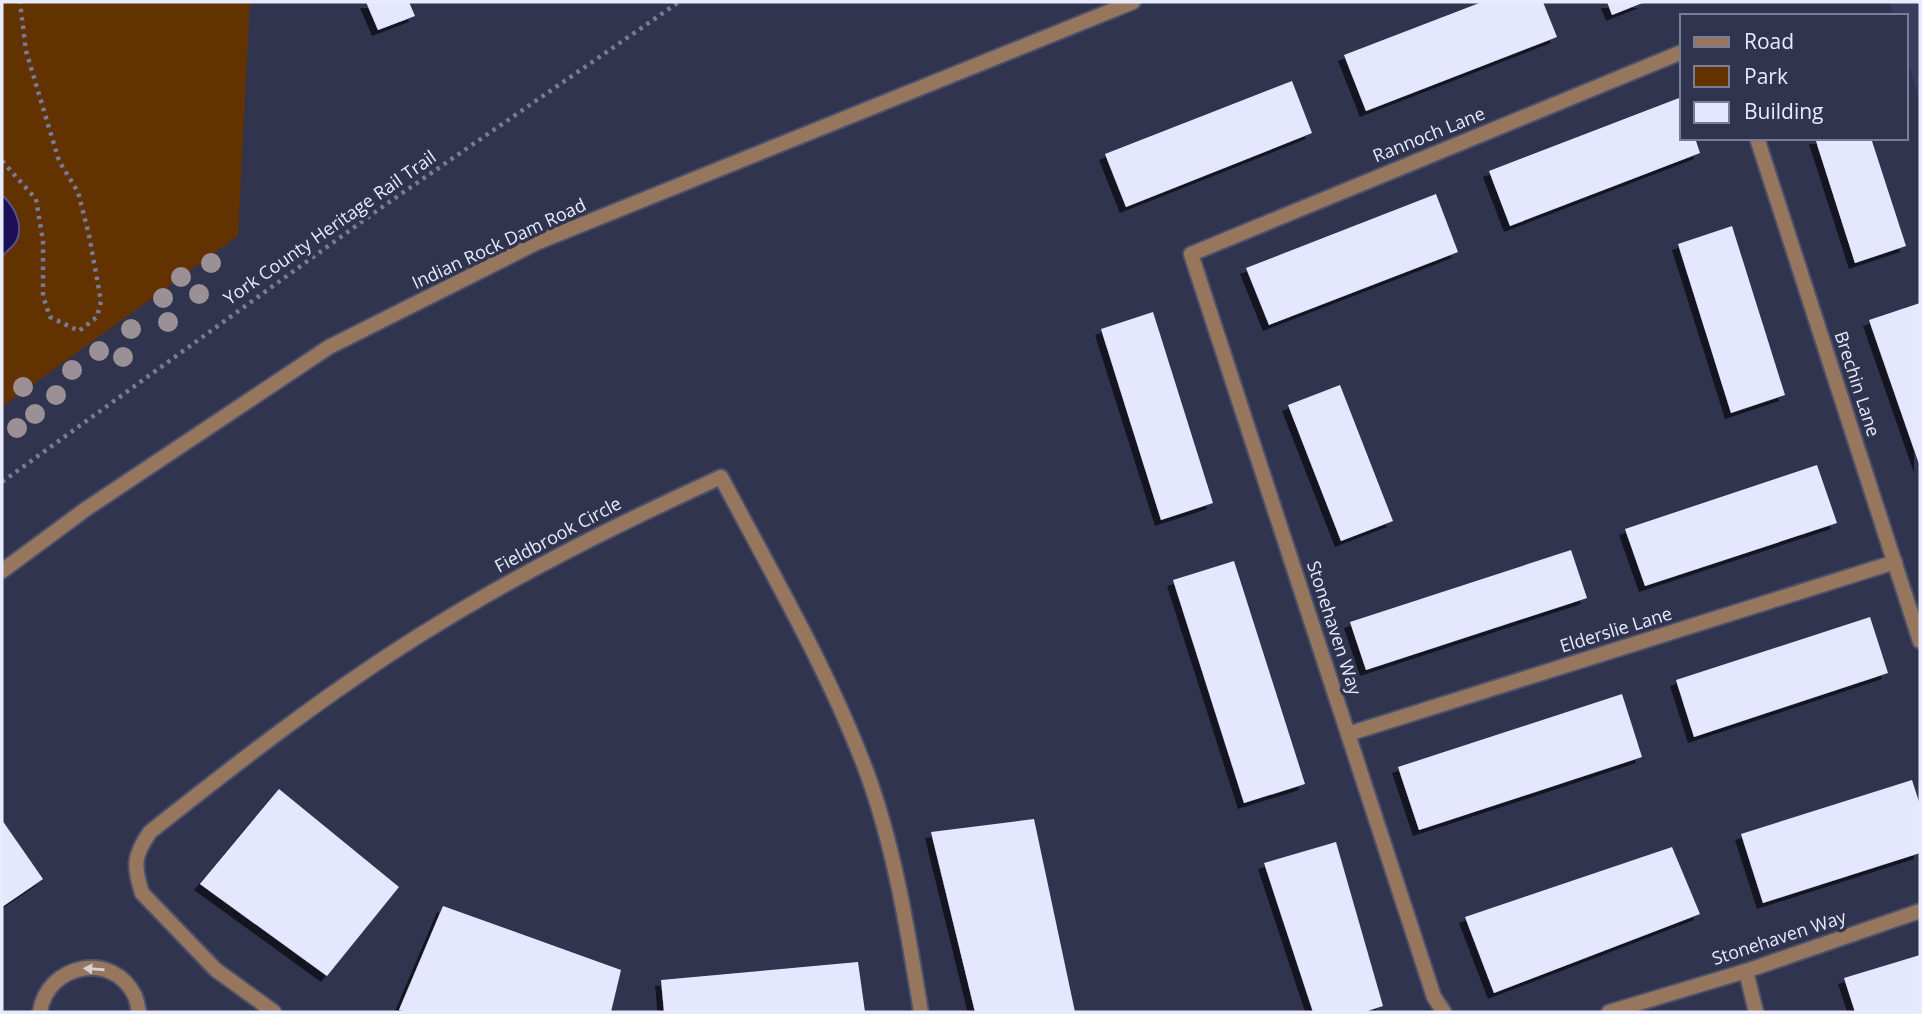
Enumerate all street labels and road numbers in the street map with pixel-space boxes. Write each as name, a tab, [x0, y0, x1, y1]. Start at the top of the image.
street label: Rannoch Lane	[1369, 101, 1488, 167]
street label: York County Heritage Rail Trail	[218, 144, 440, 310]
street label: Indian Rock Dam Road	[408, 192, 589, 294]
street label: Brechin Lane	[1830, 328, 1886, 439]
street label: Fieldbrook Circle	[490, 491, 625, 578]
street label: Stonehaven Way	[1302, 558, 1368, 699]
street label: Elderslie Lane	[1557, 601, 1675, 657]
street label: Stonehaven Way	[1709, 904, 1850, 970]

